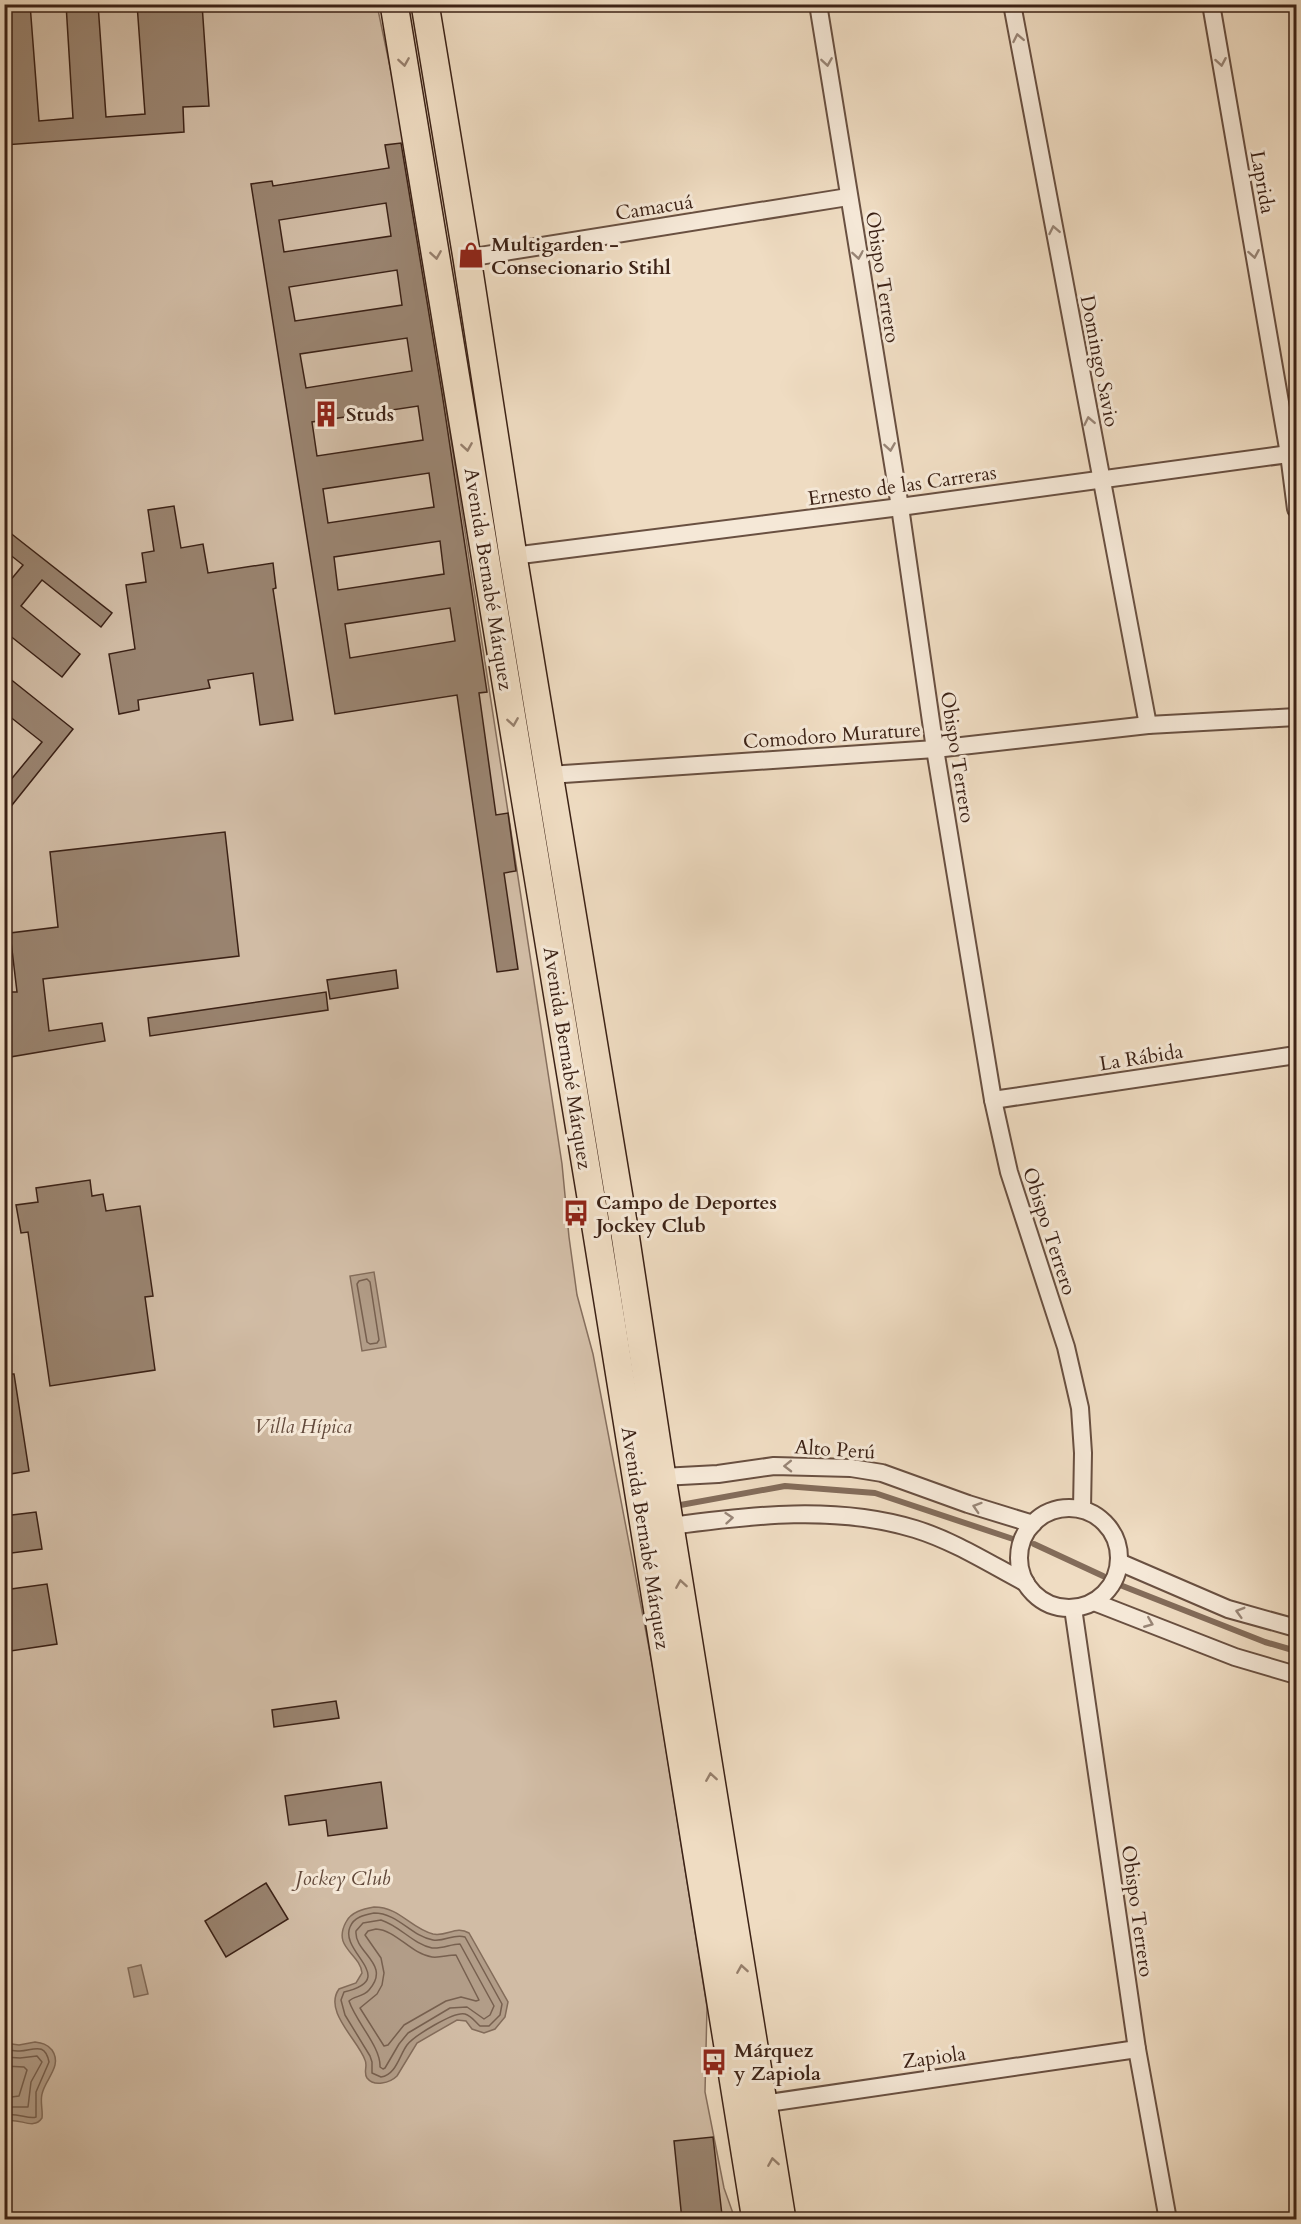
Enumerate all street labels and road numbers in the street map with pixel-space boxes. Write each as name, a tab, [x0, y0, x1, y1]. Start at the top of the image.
street label: Laprida	[1244, 148, 1281, 216]
street label: Camacuá	[613, 188, 695, 227]
street label: Obispo Terrero	[859, 209, 906, 345]
street label: Domingo Savio	[1074, 293, 1126, 429]
street label: Ernesto de las Carreras	[806, 459, 998, 512]
street label: Avenida Bernabé Márquez	[458, 466, 519, 692]
street label: Obispo Terrero	[934, 689, 981, 825]
street label: Comodoro Murature	[742, 716, 922, 755]
street label: Avenida Bernabé Márquez	[537, 945, 598, 1171]
street label: La Rábida	[1097, 1038, 1185, 1077]
street label: Obispo Terrero	[1016, 1164, 1083, 1299]
street label: Avenida Bernabé Márquez	[615, 1425, 676, 1651]
street label: Alto Perú	[794, 1433, 876, 1466]
street label: Obispo Terrero	[1115, 1843, 1160, 1979]
street label: Zapiola	[901, 2040, 968, 2075]

